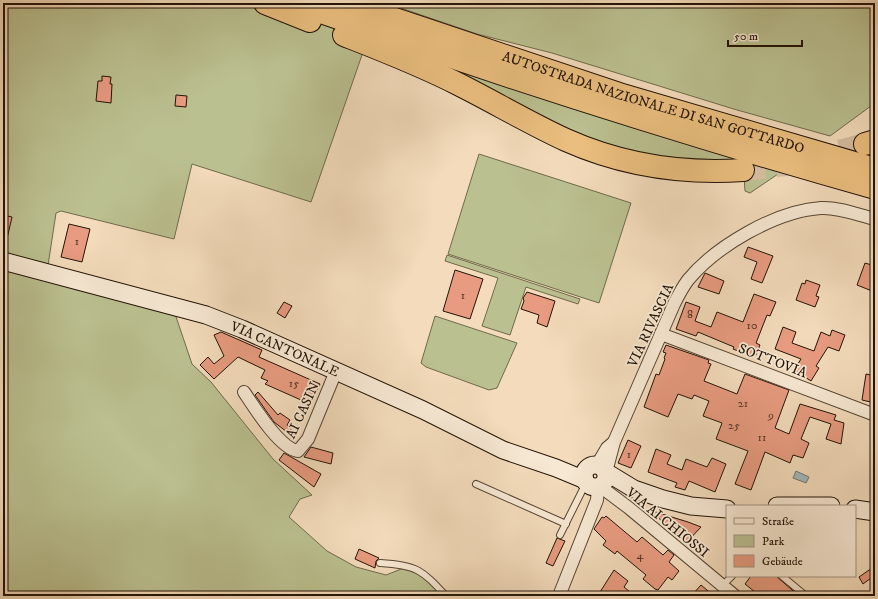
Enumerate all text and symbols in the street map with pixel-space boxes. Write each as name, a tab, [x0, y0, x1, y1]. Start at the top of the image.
scale bar	[728, 22, 802, 48]
text: 50 m	[734, 29, 758, 44]
street label: AUTOSTRADA NAZIONALE DI SAN GOTTARDO	[500, 48, 806, 158]
house number: 1	[75, 234, 79, 249]
street label: VIA RIVASCIA	[623, 280, 679, 371]
house number: 1	[461, 288, 465, 303]
house number: 8	[687, 307, 693, 322]
street label: VIA CANTONALE	[227, 317, 342, 381]
house number: 10	[747, 318, 757, 333]
street label: SOTTOVIA	[736, 340, 810, 383]
house number: 15	[289, 376, 299, 391]
street label: AI CASIN	[282, 379, 324, 442]
house number: 21	[738, 396, 748, 411]
house number: 9	[767, 408, 774, 423]
house number: 25	[728, 418, 740, 433]
house number: 11	[758, 430, 766, 445]
house number: 1	[627, 447, 631, 462]
street label: VIA AI CHIOSSI	[622, 483, 713, 562]
legend	[726, 505, 856, 577]
text: Straße	[762, 514, 794, 529]
text: Park	[762, 534, 784, 549]
house number: 4	[637, 548, 645, 563]
text: Gebäude	[762, 554, 803, 569]

